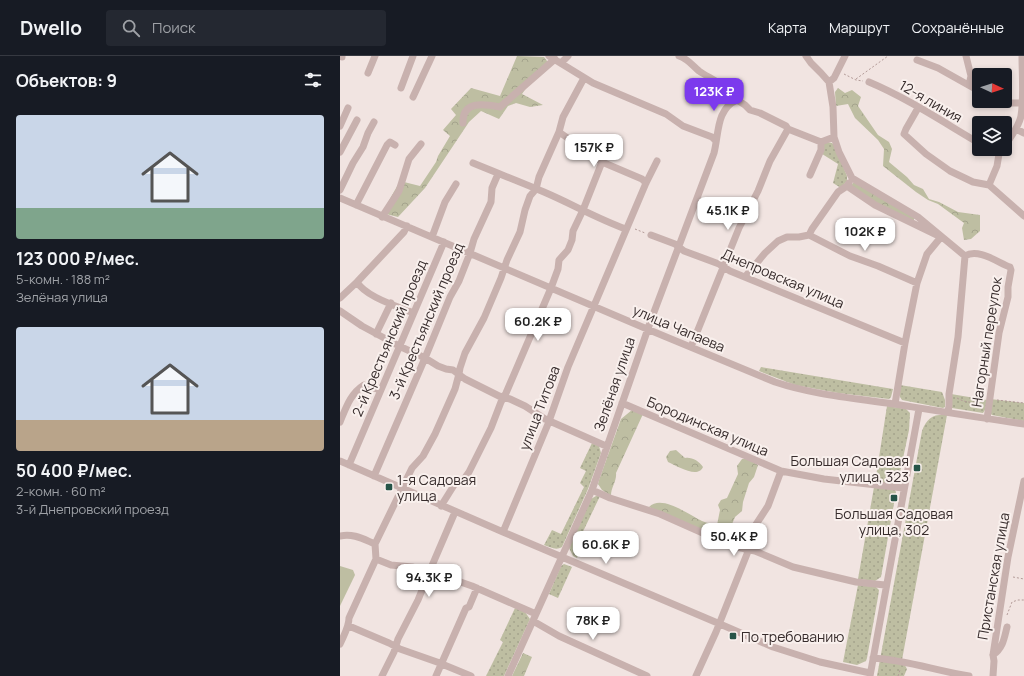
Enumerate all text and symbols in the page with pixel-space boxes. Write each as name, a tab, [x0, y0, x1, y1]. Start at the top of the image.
search box	[106, 10, 386, 46]
text: Dwello	[20, 15, 82, 41]
icon: search	[120, 17, 142, 39]
text: Поиск	[152, 17, 196, 38]
text: Карта	[768, 18, 807, 37]
text: Маршрут	[829, 18, 890, 37]
text: Сохранённые	[912, 18, 1004, 37]
north arrow	[972, 68, 1012, 108]
map controls	[972, 68, 1012, 156]
text: Объектов: 9	[16, 69, 117, 92]
icon: filters	[302, 69, 324, 91]
street label: 12-я линия	[896, 75, 966, 127]
pin: 123K ₽	[681, 78, 747, 112]
text: 123K ₽	[694, 82, 734, 100]
button: layers	[972, 116, 1012, 156]
pin: 157K ₽	[561, 134, 627, 168]
text: 157K ₽	[574, 138, 614, 156]
icon: home	[134, 141, 206, 213]
pin: 45.1K ₽	[691, 197, 765, 231]
text: 45.1K ₽	[706, 201, 750, 219]
pin: 102K ₽	[832, 218, 898, 252]
text: 102K ₽	[844, 222, 886, 240]
street label: 3-й Крестьянский проезд	[384, 240, 468, 402]
street label: Днепровская улица	[719, 244, 847, 312]
text: 123 000 ₽/мес.	[16, 247, 139, 270]
street label: 2-й Крестьянский проезд	[347, 257, 431, 419]
text: 5-комн. · 188 m²	[16, 270, 110, 288]
street label: Нагорный переулок	[966, 274, 1006, 408]
text: Зелёная улица	[16, 288, 108, 306]
street label: улица Чапаева	[630, 300, 728, 356]
pin: 60.2K ₽	[501, 308, 575, 342]
text: 60.2K ₽	[514, 312, 562, 330]
street label: Зелёная улица	[589, 334, 639, 434]
icon: home	[134, 353, 206, 425]
street label: улица Титова	[514, 363, 564, 453]
street label: Бородинская улица	[644, 392, 772, 460]
place label: Большая Садовая улица, 323	[791, 451, 909, 486]
text: 50 400 ₽/мес.	[16, 459, 132, 482]
marker: Большая Садовая улица, 323	[912, 463, 922, 473]
place label: 1-я Садовая улица	[397, 470, 476, 505]
text: 2-комн. · 60 m²	[16, 482, 106, 500]
marker: 1-я Садовая улица	[384, 482, 394, 492]
marker: Большая Садовая улица, 302	[889, 493, 899, 503]
text: 3-й Днепровский проезд	[16, 500, 169, 518]
place label: Большая Садовая улица, 302	[835, 504, 953, 539]
street label: Пристанская улица	[972, 511, 1014, 641]
pin: 50.4K ₽	[697, 523, 771, 557]
text: 50.4K ₽	[710, 527, 758, 545]
pin: 60.6K ₽	[569, 531, 643, 565]
text: 60.6K ₽	[582, 535, 630, 553]
pin: 94.3K ₽	[392, 564, 466, 598]
text: 94.3K ₽	[406, 568, 452, 586]
pin: 78K ₽	[565, 607, 621, 641]
text: 78K ₽	[576, 611, 610, 629]
place label: По требованию	[741, 627, 844, 646]
marker: По требованию	[728, 631, 738, 641]

